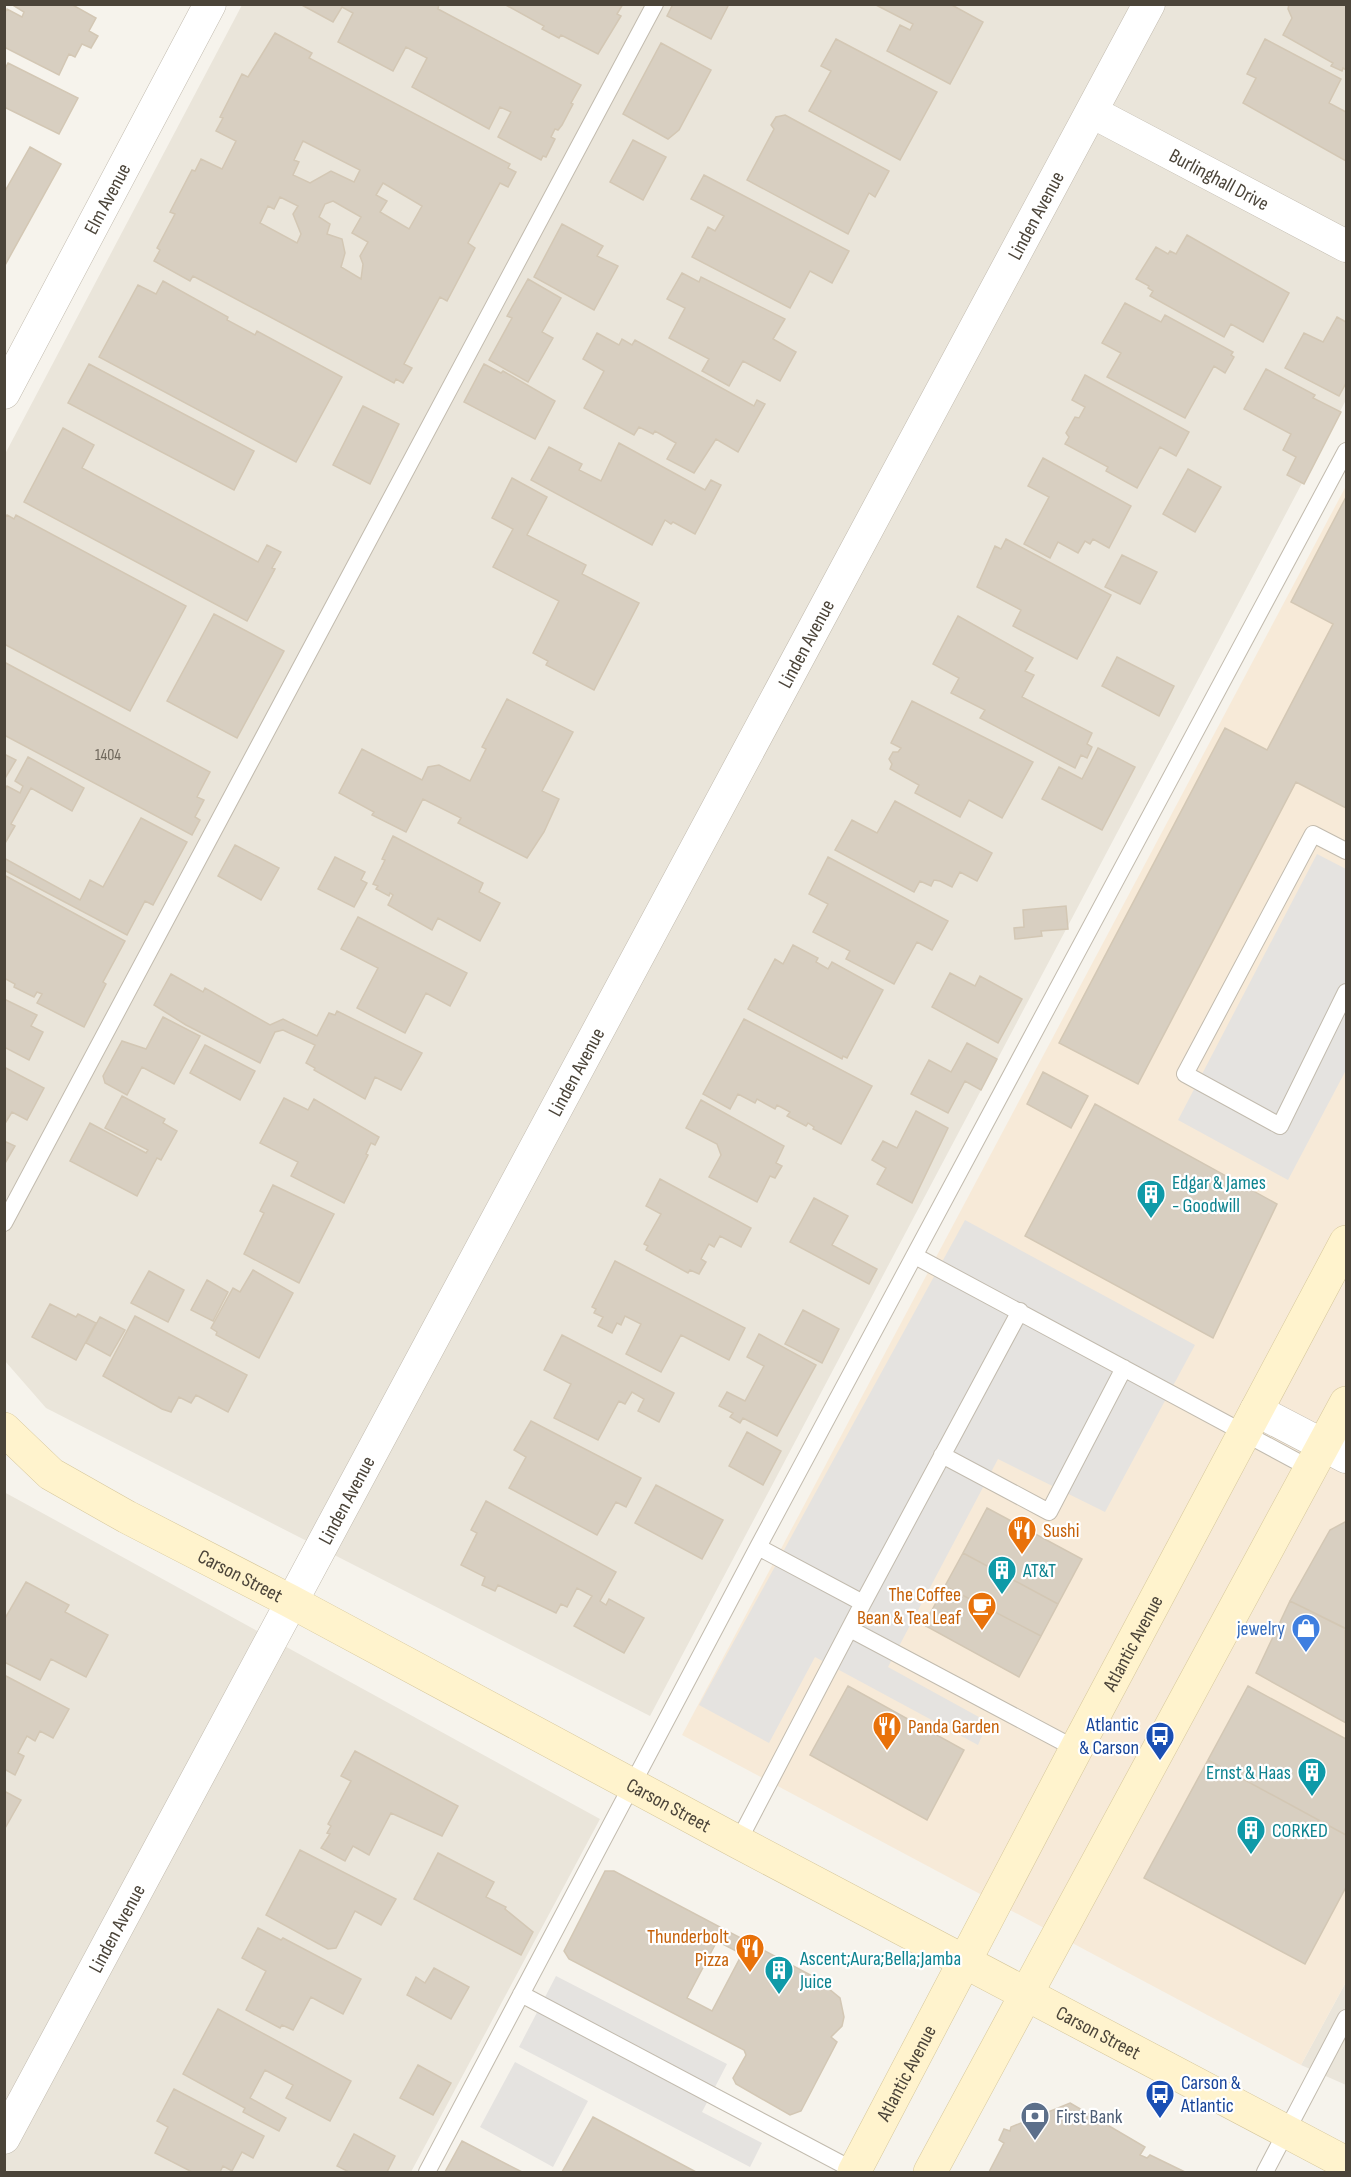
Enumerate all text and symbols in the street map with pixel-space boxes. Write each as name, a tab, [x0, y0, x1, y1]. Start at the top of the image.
street label: Burlinghall Drive	[1165, 144, 1273, 216]
street label: Elm Avenue	[79, 159, 136, 239]
street label: Linden Avenue	[1003, 167, 1070, 264]
street label: Linden Avenue	[773, 596, 840, 692]
house number: 1404	[95, 746, 121, 765]
street label: Linden Avenue	[544, 1024, 610, 1121]
place label: Edgar & James - Goodwill	[1172, 1171, 1266, 1218]
building icon: Edgar & James - Goodwill	[1135, 1178, 1167, 1220]
street label: Linden Avenue	[314, 1452, 381, 1549]
restaurant icon: Sushi	[1006, 1514, 1038, 1556]
place label: Sushi	[1043, 1519, 1079, 1543]
street label: Carson Street	[194, 1545, 286, 1608]
building icon: AT&T	[986, 1554, 1018, 1596]
place label: AT&T	[1022, 1559, 1056, 1583]
place label: The Coffee Bean & Tea Leaf	[857, 1583, 961, 1630]
cafe icon: The Coffee Bean & Tea Leaf	[966, 1590, 998, 1632]
street label: Atlantic Avenue	[1098, 1591, 1169, 1696]
shop icon: jewelry	[1290, 1612, 1322, 1654]
place label: jewelry	[1236, 1617, 1285, 1641]
restaurant icon: Panda Garden	[871, 1710, 903, 1752]
place label: Atlantic & Carson	[1079, 1713, 1139, 1760]
place label: Panda Garden	[908, 1715, 1000, 1739]
bus stop icon: Atlantic & Carson	[1144, 1720, 1176, 1762]
building icon: Ernst & Haas	[1296, 1756, 1328, 1798]
place label: Ernst & Haas	[1206, 1761, 1291, 1785]
street label: Carson Street	[622, 1773, 715, 1838]
building icon: CORKED	[1235, 1814, 1267, 1856]
place label: CORKED	[1272, 1819, 1328, 1843]
street label: Linden Avenue	[84, 1880, 151, 1977]
place label: Thunderbolt Pizza	[647, 1925, 729, 1972]
restaurant icon: Thunderbolt Pizza	[734, 1932, 766, 1974]
place label: Ascent;Aura;Bella;Jamba Juice	[799, 1947, 961, 1994]
building icon: Ascent;Aura;Bella;Jamba Juice	[763, 1954, 795, 1996]
street label: Carson Street	[1052, 2001, 1144, 2065]
street label: Atlantic Avenue	[871, 2021, 942, 2126]
place label: Carson & Atlantic	[1180, 2071, 1241, 2118]
bus stop icon: Carson & Atlantic	[1144, 2078, 1176, 2120]
bank icon: First Bank	[1019, 2100, 1051, 2142]
place label: First Bank	[1056, 2105, 1123, 2129]

